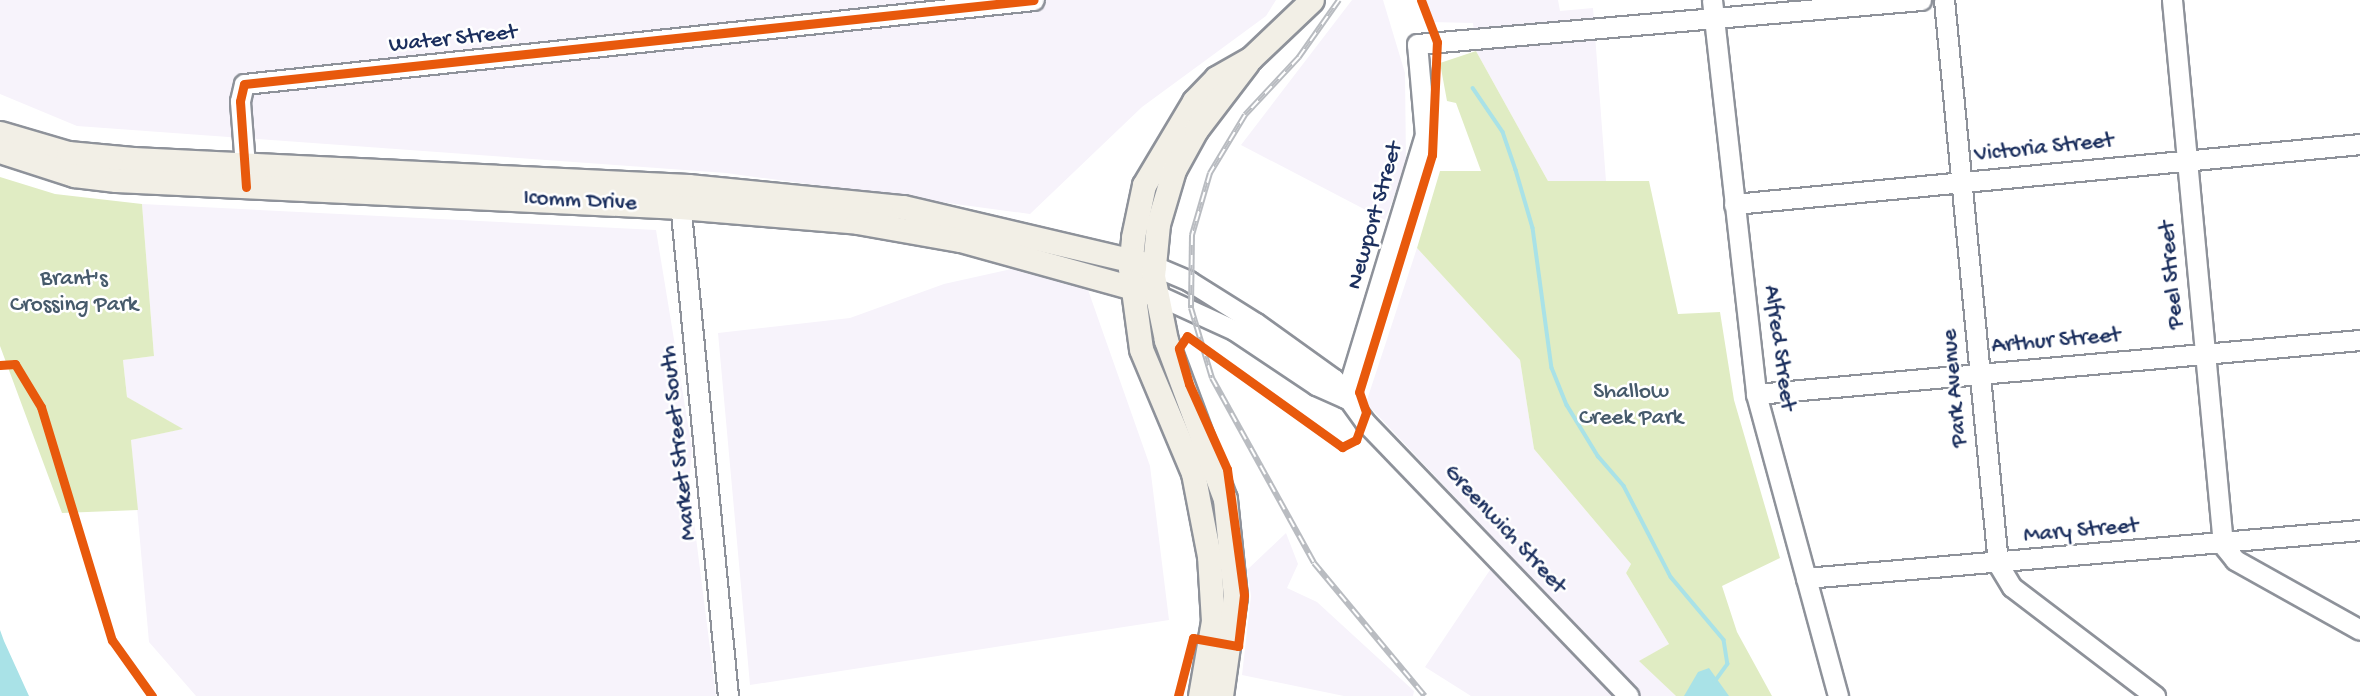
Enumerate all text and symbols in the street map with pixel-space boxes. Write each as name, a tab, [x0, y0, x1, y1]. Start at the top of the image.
street label: Water Street	[388, 20, 518, 60]
street label: Victoria Street	[1973, 128, 2115, 170]
street label: Newport Street	[1342, 139, 1410, 293]
street label: Icomm Drive	[523, 185, 637, 219]
street label: Peel Street	[2155, 220, 2191, 330]
park label: Brant's Crossing Park	[10, 266, 138, 320]
street label: Alfred Street	[1756, 284, 1800, 412]
street label: Arthur Street	[1990, 323, 2122, 361]
street label: Park Avenue	[1937, 328, 1975, 448]
street label: Market Street South	[656, 344, 704, 542]
park label: Shallow Creek Park	[1579, 379, 1683, 433]
street label: Greenwich Street	[1437, 459, 1571, 601]
street label: Mary Street	[2023, 513, 2139, 551]

